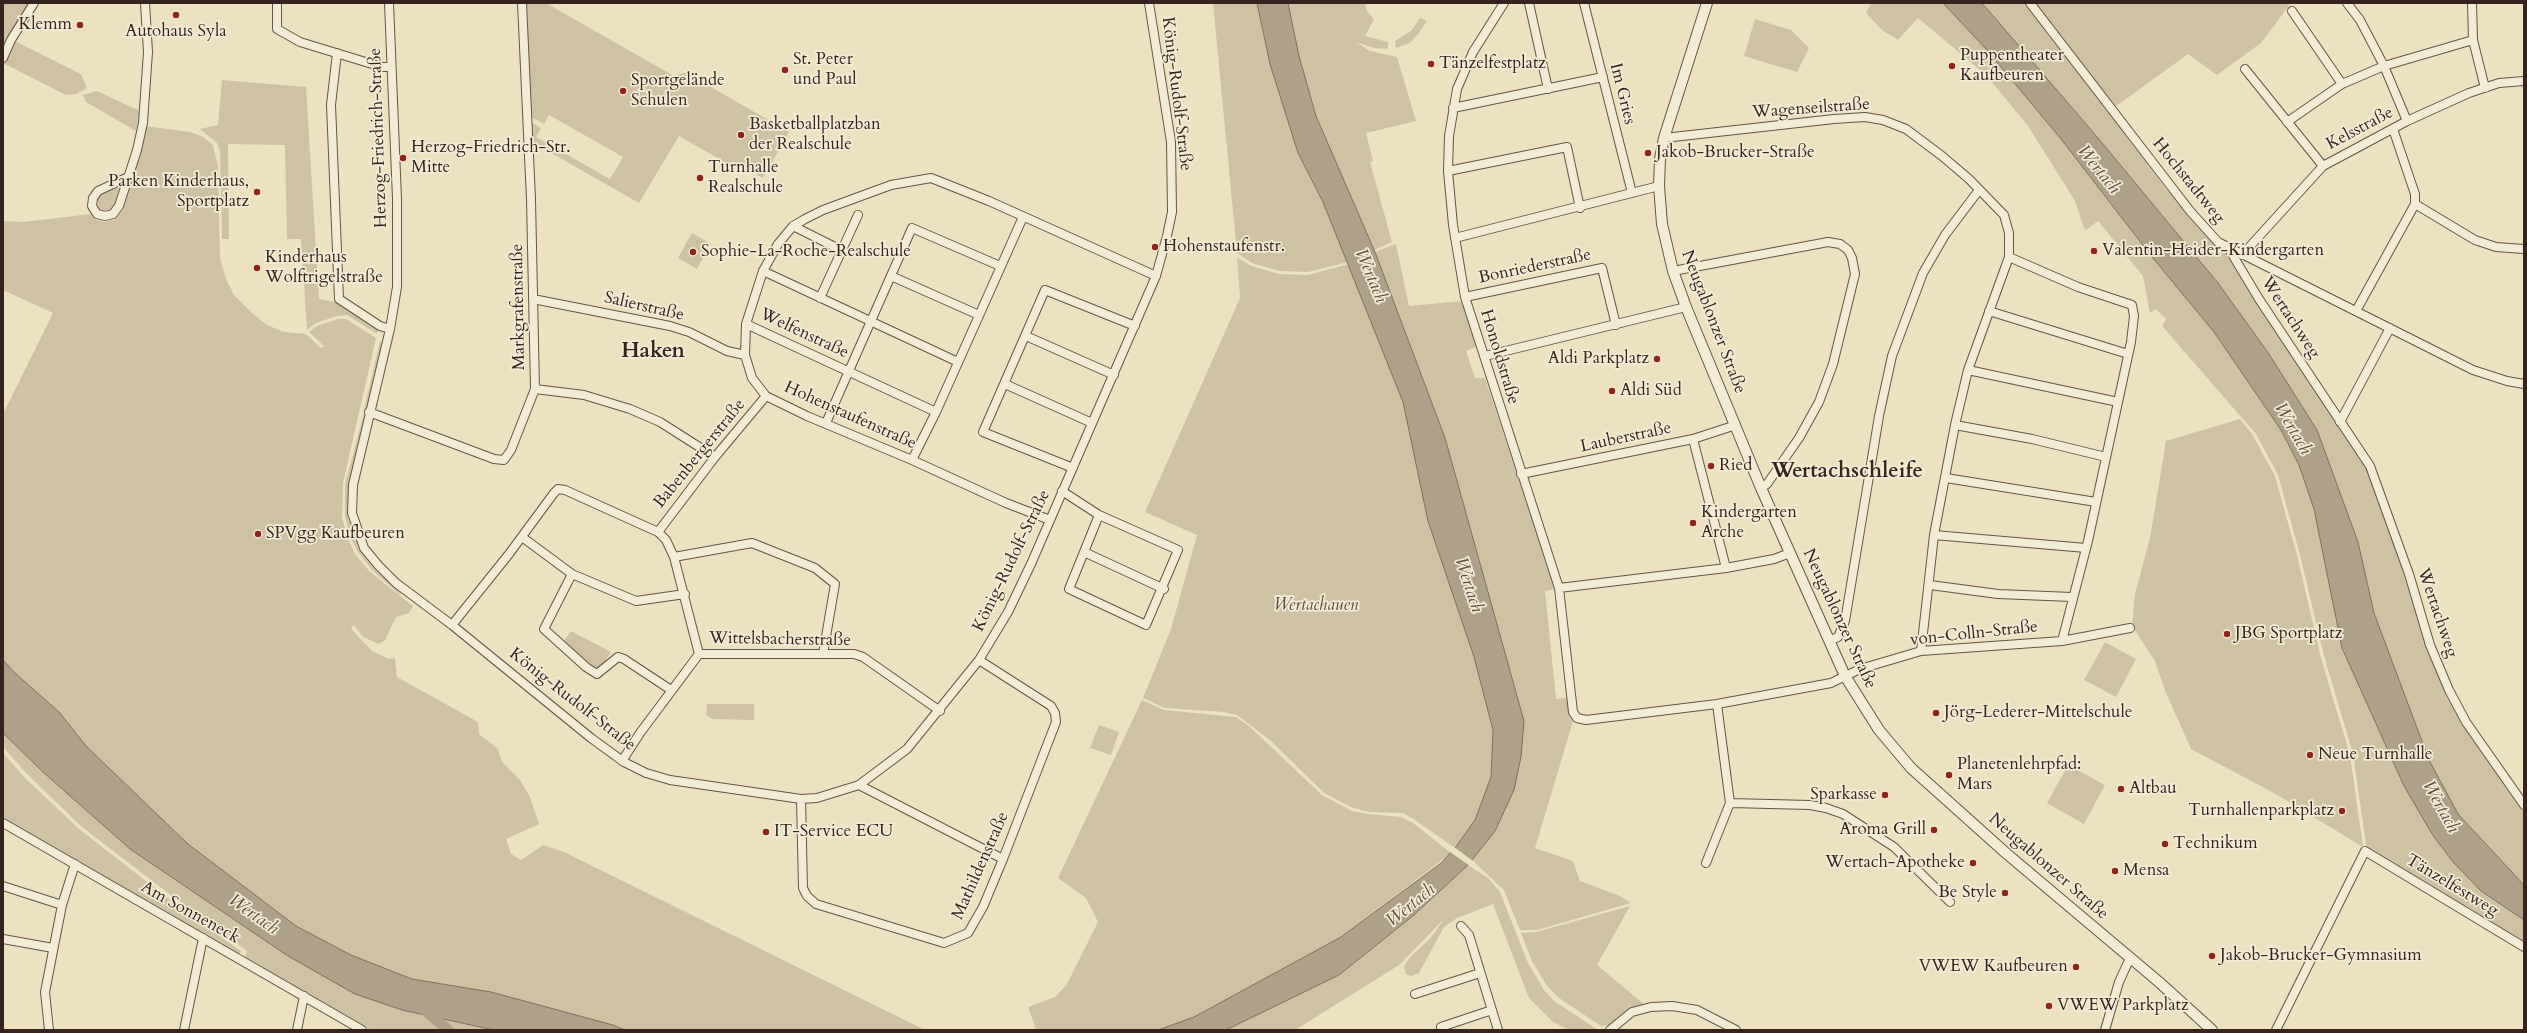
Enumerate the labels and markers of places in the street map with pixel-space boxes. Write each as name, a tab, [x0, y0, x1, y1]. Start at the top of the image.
marker: Autohaus Syla	[171, 10, 181, 20]
place label: Klemm	[19, 15, 72, 35]
marker: Klemm	[75, 20, 85, 30]
place label: Autohaus Syla	[125, 22, 227, 42]
place label: Puppentheater Kaufbeuren	[1960, 46, 2064, 86]
place label: St. Peter und Paul	[793, 50, 857, 90]
place label: Tänzelfestplatz	[1439, 54, 1546, 74]
marker: Tänzelfestplatz	[1426, 59, 1436, 69]
marker: Puppentheater Kaufbeuren	[1947, 61, 1957, 71]
marker: St. Peter und Paul	[780, 65, 790, 75]
place label: Sportgelände Schulen	[631, 71, 725, 111]
marker: Sportgelände Schulen	[618, 86, 628, 96]
place label: Basketballplatzban der Realschule	[749, 115, 881, 155]
marker: Basketballplatzban der Realschule	[736, 130, 746, 140]
place label: Herzog-Friedrich-Str. Mitte	[411, 138, 571, 178]
place label: Jakob-Brucker-Straße	[1656, 143, 1815, 163]
marker: Jakob-Brucker-Straße	[1643, 148, 1653, 158]
marker: Herzog-Friedrich-Str. Mitte	[398, 153, 408, 163]
place label: Turnhalle Realschule	[708, 158, 783, 198]
place label: Parken Kinderhaus, Sportplatz	[108, 172, 249, 212]
marker: Turnhalle Realschule	[695, 173, 705, 183]
marker: Parken Kinderhaus, Sportplatz	[252, 187, 262, 197]
place label: Hohenstaufenstr.	[1163, 237, 1285, 257]
place label: Valentin-Heider-Kindergarten	[2102, 241, 2324, 261]
place label: Sophie-La-Roche-Realschule	[701, 242, 911, 262]
marker: Hohenstaufenstr.	[1150, 242, 1160, 252]
marker: Valentin-Heider-Kindergarten	[2089, 246, 2099, 256]
marker: Sophie-La-Roche-Realschule	[688, 247, 698, 257]
place label: Kinderhaus Wolftrigelstraße	[265, 248, 383, 288]
marker: Kinderhaus Wolftrigelstraße	[252, 263, 262, 273]
place label: Aldi Parkplatz	[1548, 349, 1649, 369]
marker: Aldi Parkplatz	[1652, 354, 1662, 364]
place label: Aldi Süd	[1620, 381, 1682, 401]
marker: Aldi Süd	[1607, 386, 1617, 396]
place label: Ried	[1719, 456, 1752, 476]
marker: Ried	[1706, 461, 1716, 471]
place label: Kindergarten Arche	[1701, 503, 1797, 543]
marker: Kindergarten Arche	[1688, 518, 1698, 528]
place label: SPVgg Kaufbeuren	[266, 524, 405, 544]
marker: SPVgg Kaufbeuren	[253, 529, 263, 539]
place label: JBG Sportplatz	[2235, 624, 2342, 644]
marker: JBG Sportplatz	[2222, 629, 2232, 639]
place label: Jörg-Lederer-Mittelschule	[1944, 703, 2132, 723]
marker: Jörg-Lederer-Mittelschule	[1931, 708, 1941, 718]
place label: Neue Turnhalle	[2318, 745, 2433, 765]
marker: Neue Turnhalle	[2305, 750, 2315, 760]
place label: Planetenlehrpfad: Mars	[1957, 755, 2081, 795]
marker: Planetenlehrpfad: Mars	[1944, 770, 1954, 780]
place label: Altbau	[2129, 779, 2177, 799]
marker: Altbau	[2116, 784, 2126, 794]
place label: Sparkasse	[1810, 785, 1877, 805]
marker: Sparkasse	[1880, 790, 1890, 800]
place label: Turnhallenparkplatz	[2188, 801, 2334, 821]
marker: Turnhallenparkplatz	[2337, 806, 2347, 816]
place label: Aroma Grill	[1839, 820, 1926, 840]
place label: IT-Service ECU	[774, 822, 893, 842]
marker: Aroma Grill	[1929, 825, 1939, 835]
marker: IT-Service ECU	[761, 827, 771, 837]
place label: Technikum	[2173, 834, 2258, 854]
marker: Technikum	[2160, 839, 2170, 849]
place label: Wertach-Apotheke	[1825, 853, 1965, 873]
marker: Wertach-Apotheke	[1968, 858, 1978, 868]
place label: Mensa	[2123, 861, 2169, 881]
marker: Mensa	[2110, 866, 2120, 876]
place label: Be Style	[1938, 883, 1997, 903]
marker: Be Style	[2000, 888, 2010, 898]
place label: Jakob-Brucker-Gymnasium	[2220, 946, 2422, 966]
marker: Jakob-Brucker-Gymnasium	[2207, 951, 2217, 961]
place label: VWEW Kaufbeuren	[1919, 957, 2068, 977]
marker: VWEW Kaufbeuren	[2071, 962, 2081, 972]
place label: VWEW Parkplatz	[2057, 996, 2188, 1016]
marker: VWEW Parkplatz	[2044, 1001, 2054, 1011]

